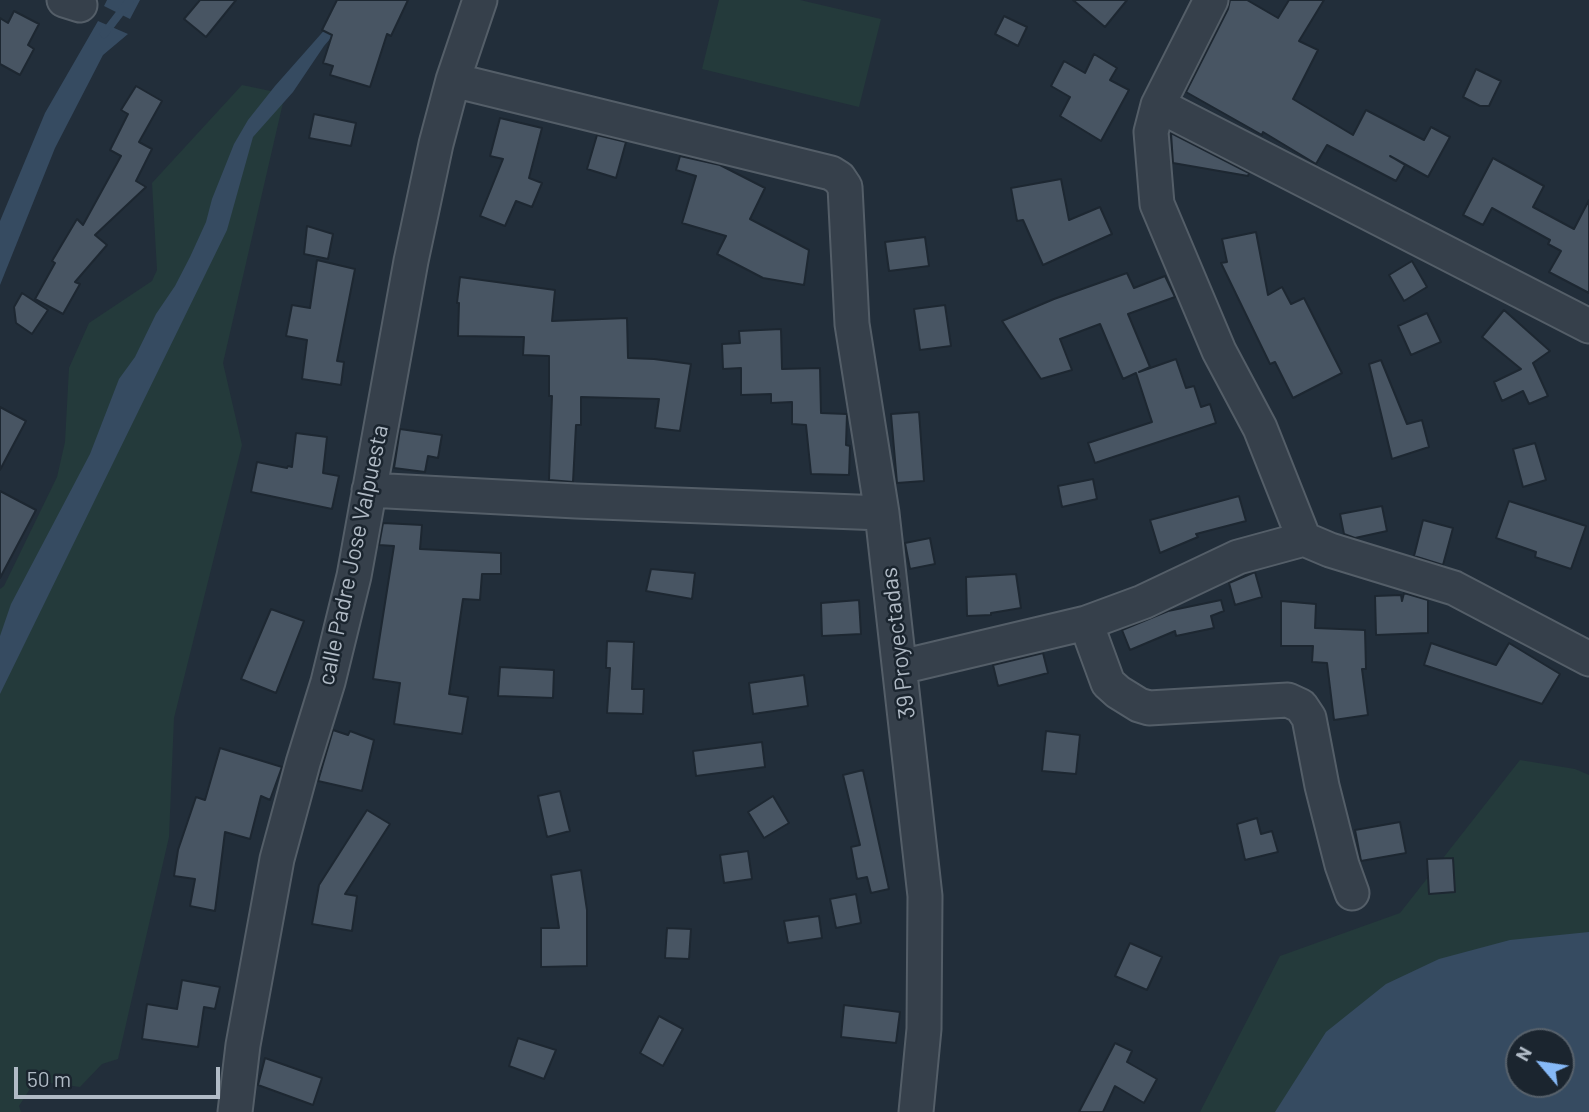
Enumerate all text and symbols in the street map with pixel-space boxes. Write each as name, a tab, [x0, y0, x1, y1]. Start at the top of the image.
street label: calle Padre Jose Valpuesta	[312, 422, 394, 688]
street label: 39 Proyectadas	[875, 566, 921, 720]
north arrow	[1505, 1028, 1575, 1098]
text: N	[1510, 1042, 1536, 1065]
scale bar	[18, 1052, 224, 1096]
text: 50 m	[27, 1066, 71, 1091]

